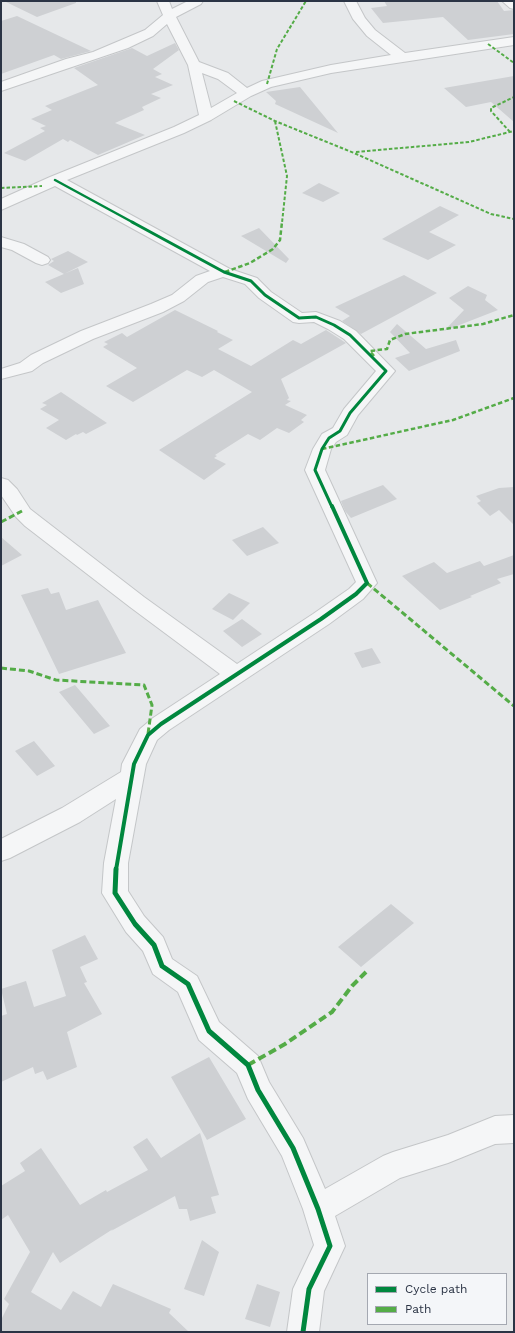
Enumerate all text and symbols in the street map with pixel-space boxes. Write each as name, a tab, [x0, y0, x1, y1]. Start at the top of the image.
legend	[367, 1273, 507, 1325]
text: Cycle path	[405, 1282, 467, 1296]
text: Path	[405, 1302, 431, 1316]

